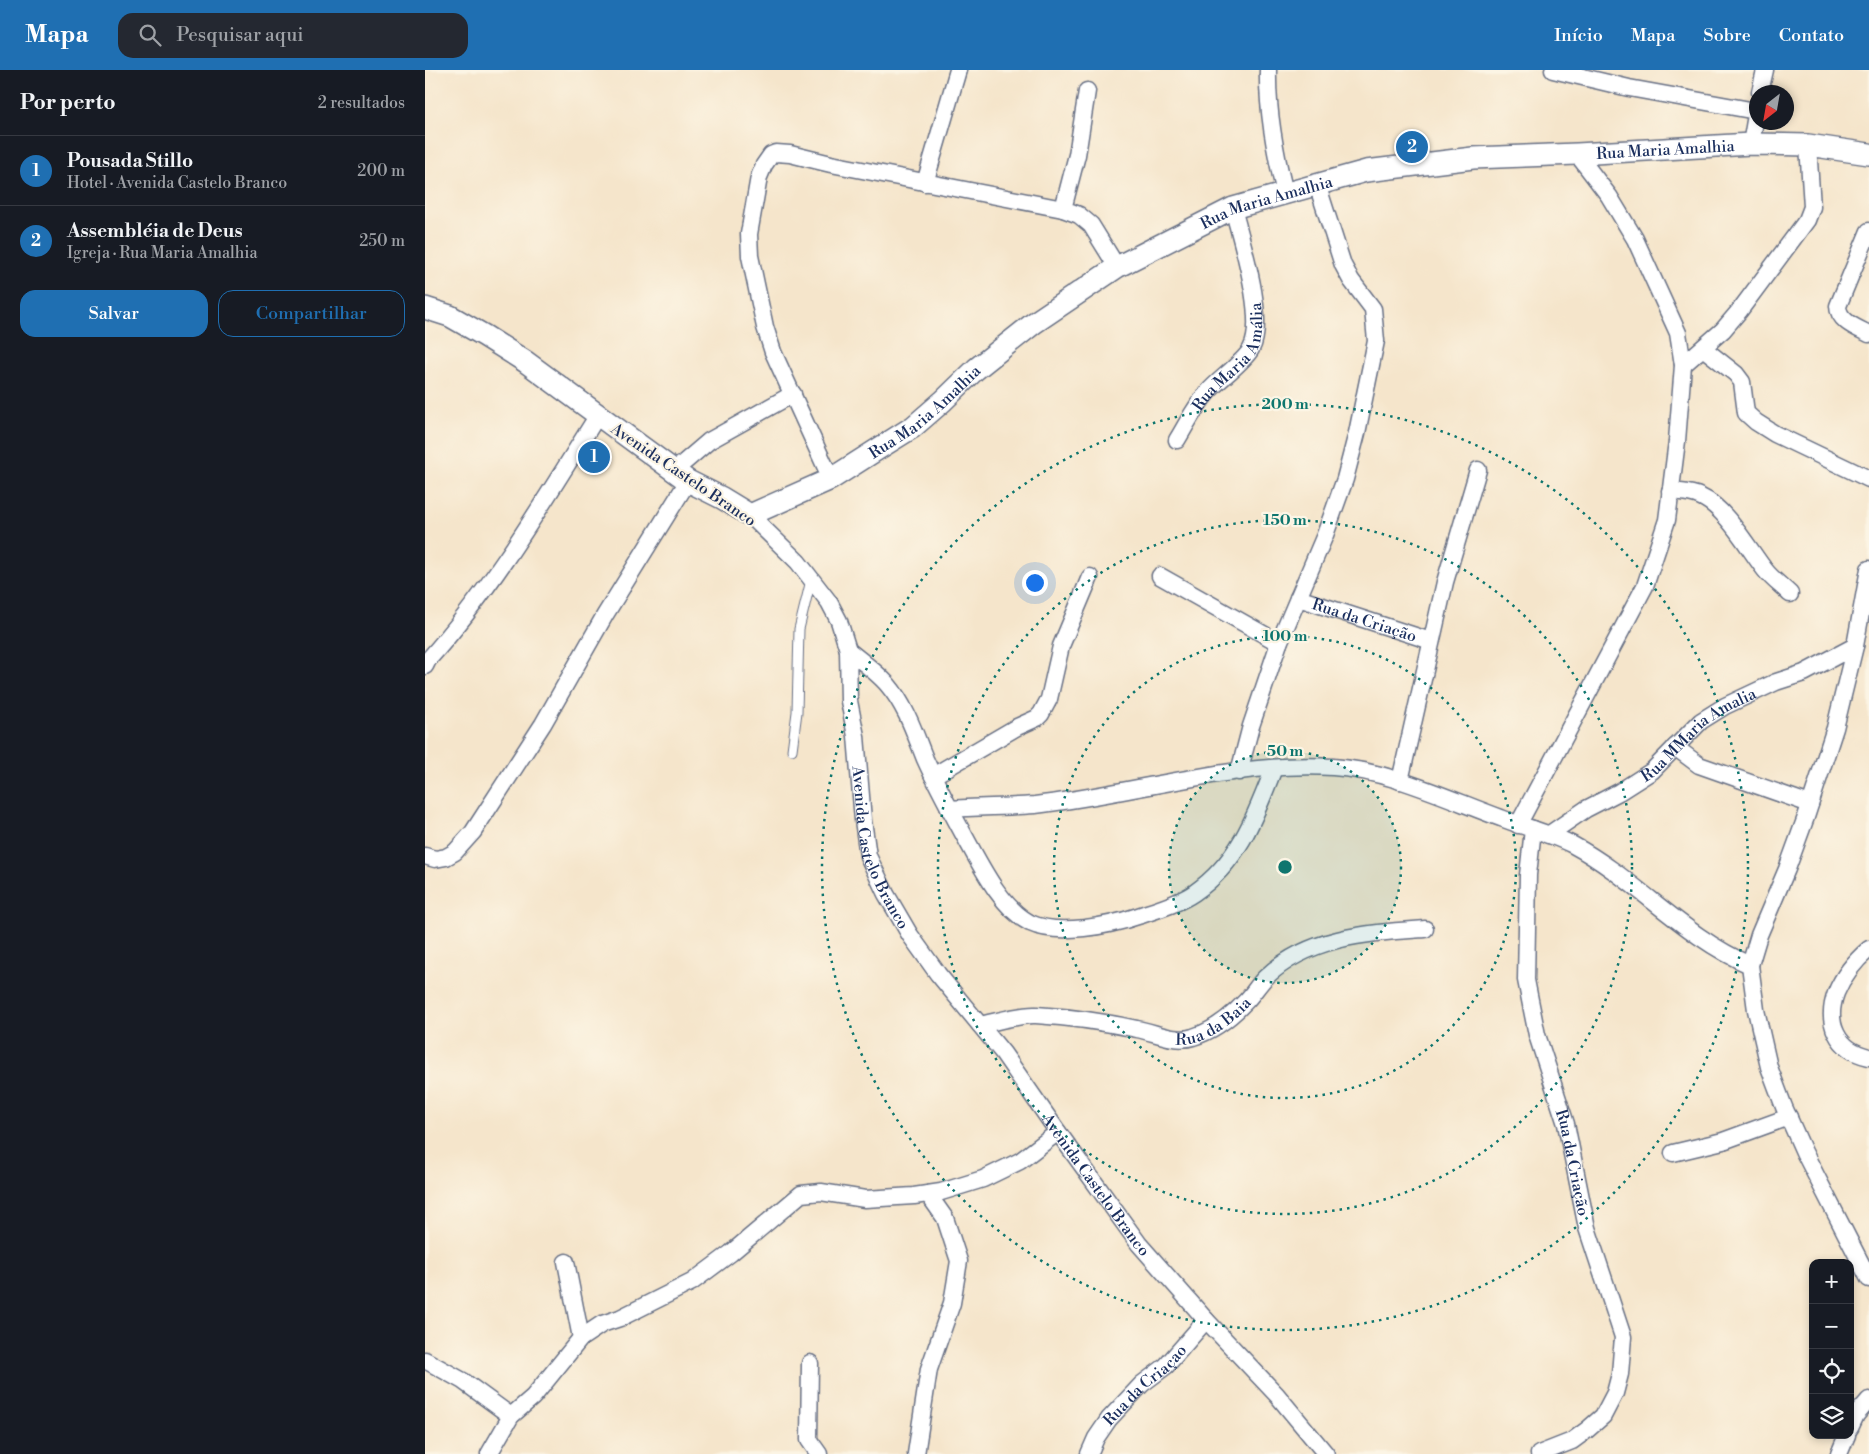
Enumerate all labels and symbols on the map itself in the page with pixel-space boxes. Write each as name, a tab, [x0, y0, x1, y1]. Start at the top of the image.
north arrow	[1749, 85, 1794, 130]
pin: 2	[1396, 128, 1428, 166]
street label: Rua Maria Amalhia	[1596, 136, 1736, 164]
street label: Rua Maria Amalhia	[1197, 172, 1336, 234]
street label: Rua Maria Amália	[1188, 301, 1267, 415]
street label: Rua Maria Amalhia	[865, 361, 986, 463]
text: 200 m	[1261, 395, 1309, 414]
street label: Avenida Castelo Branco	[606, 418, 760, 531]
pin: 1	[578, 438, 610, 476]
text: 150 m	[1263, 511, 1307, 530]
your location	[1022, 570, 1048, 596]
street label: Rua da Criação	[1309, 594, 1419, 647]
text: 100 m	[1263, 627, 1308, 646]
street label: Rua MMaria Amalia	[1637, 683, 1760, 787]
text: 50 m	[1267, 742, 1303, 761]
street label: Avenida Castelo Branco	[847, 764, 913, 933]
centre of rings	[1276, 858, 1294, 876]
street label: Rua da Baia	[1175, 992, 1256, 1050]
street label: Rua da Criação	[1551, 1107, 1593, 1218]
street label: Avenida Castelo Branco	[1037, 1109, 1154, 1260]
street label: Rua da Criaçao	[1099, 1341, 1191, 1430]

